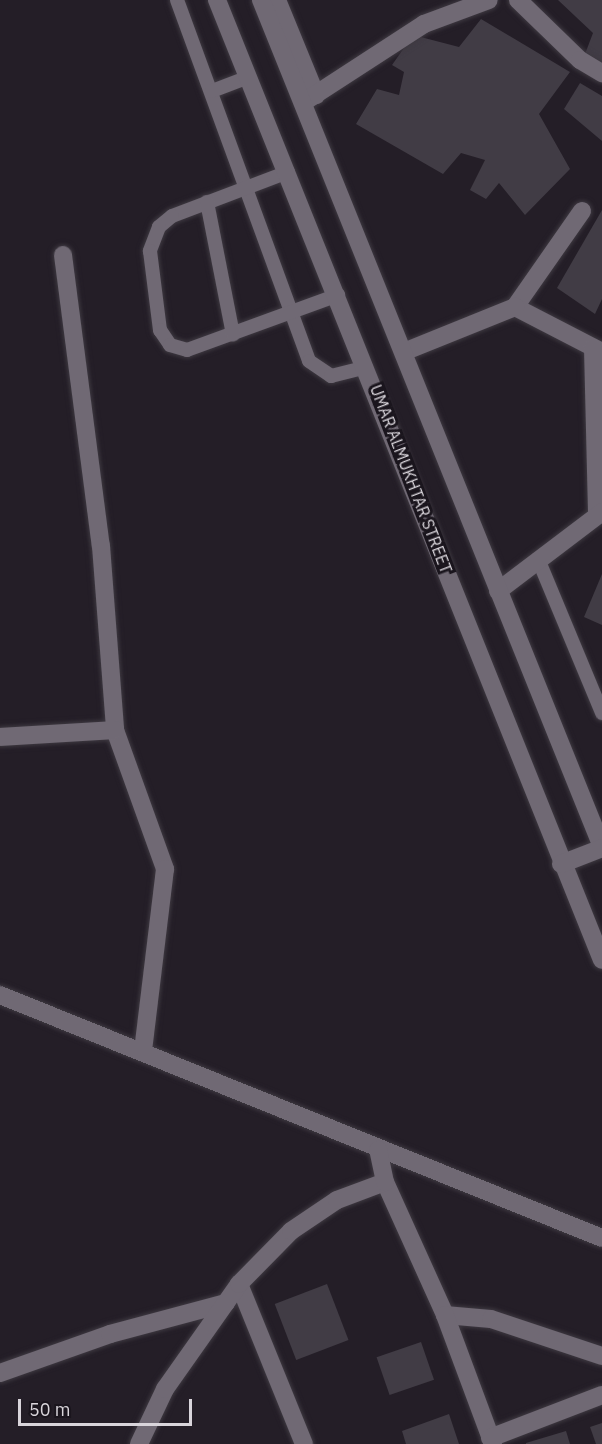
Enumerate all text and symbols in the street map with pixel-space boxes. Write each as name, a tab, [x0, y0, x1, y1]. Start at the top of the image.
street label: UMAR ALMUKHTAR STREET	[366, 382, 456, 576]
scale bar	[21, 1387, 195, 1425]
text: 50 m	[29, 1398, 71, 1421]

